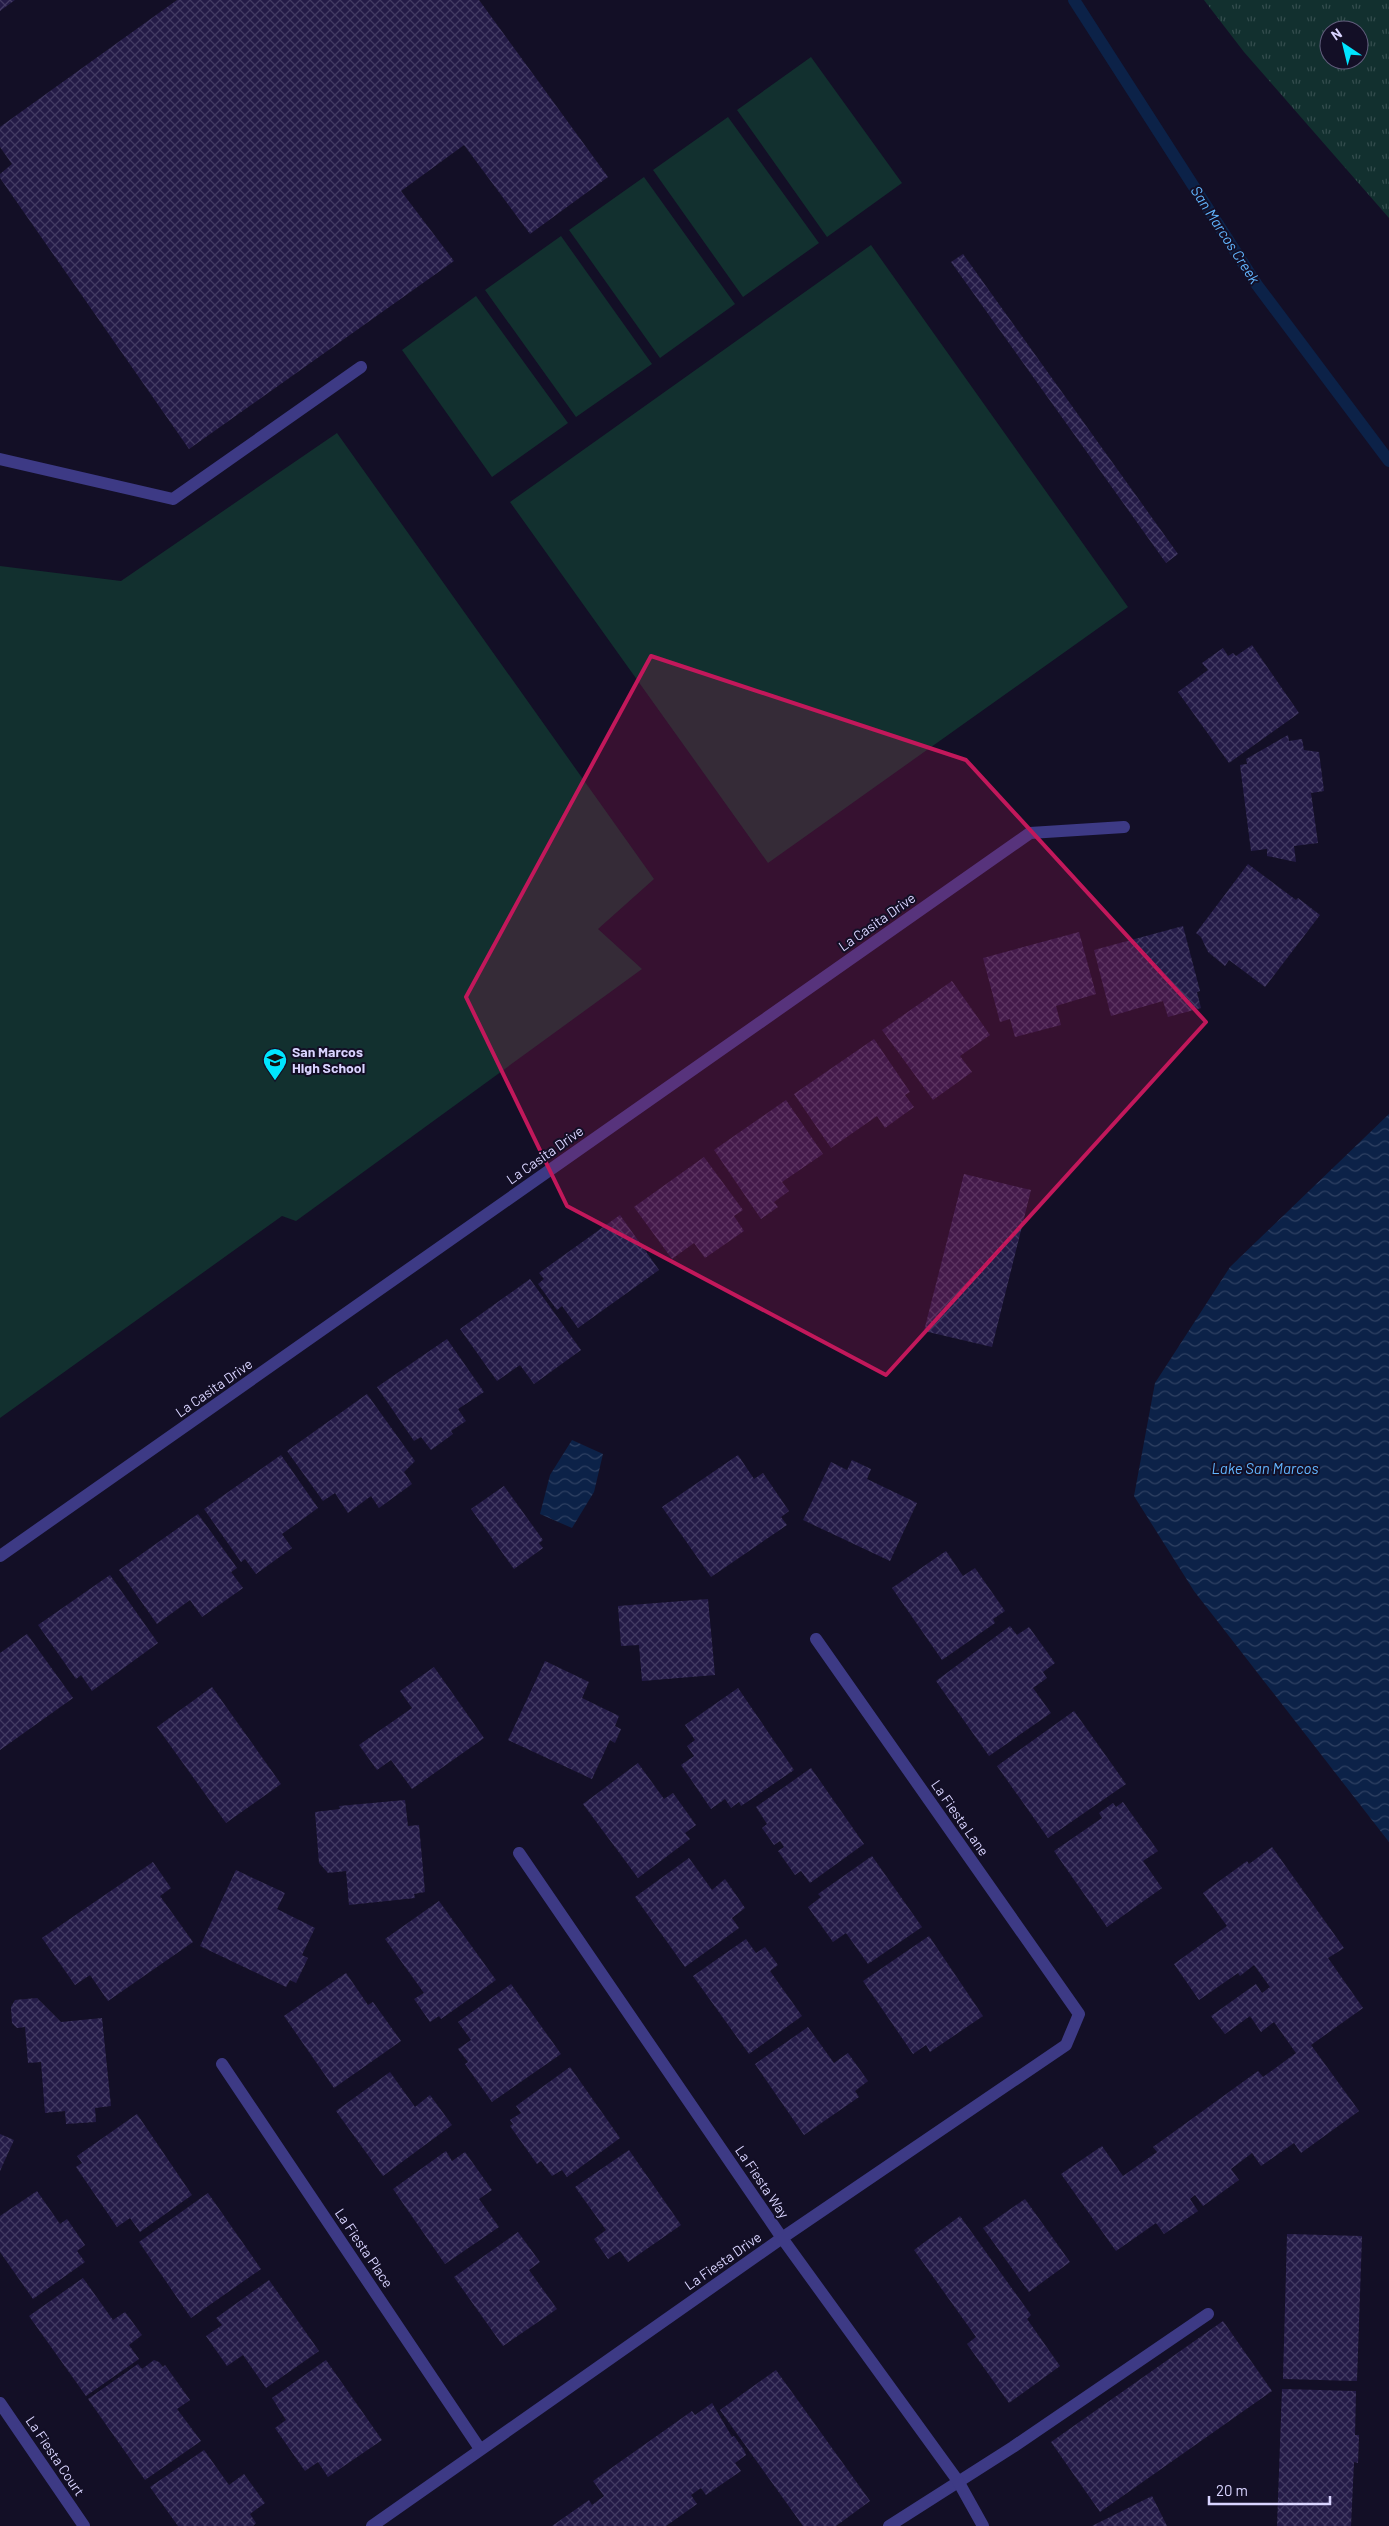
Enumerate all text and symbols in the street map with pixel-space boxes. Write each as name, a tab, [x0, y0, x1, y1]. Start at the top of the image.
north arrow	[1319, 20, 1369, 70]
text: N	[1328, 24, 1345, 44]
water label: San Marcos Creek	[1188, 182, 1265, 287]
street label: La Casita Drive	[835, 889, 918, 954]
place label: San Marcos High School	[292, 1043, 365, 1076]
school or university icon: San Marcos High School	[262, 1047, 288, 1081]
street label: La Casita Drive	[503, 1122, 586, 1187]
street label: La Casita Drive	[172, 1355, 255, 1420]
water label: Lake San Marcos	[1211, 1459, 1319, 1477]
street label: La Fiesta Lane	[928, 1777, 993, 1859]
street label: La Fiesta Way	[732, 2142, 793, 2222]
street label: La Fiesta Place	[332, 2205, 397, 2291]
street label: La Fiesta Drive	[681, 2228, 764, 2293]
street label: La Fiesta Court	[22, 2413, 88, 2499]
scale bar	[1209, 2474, 1330, 2506]
text: 20 m	[1216, 2481, 1248, 2499]

